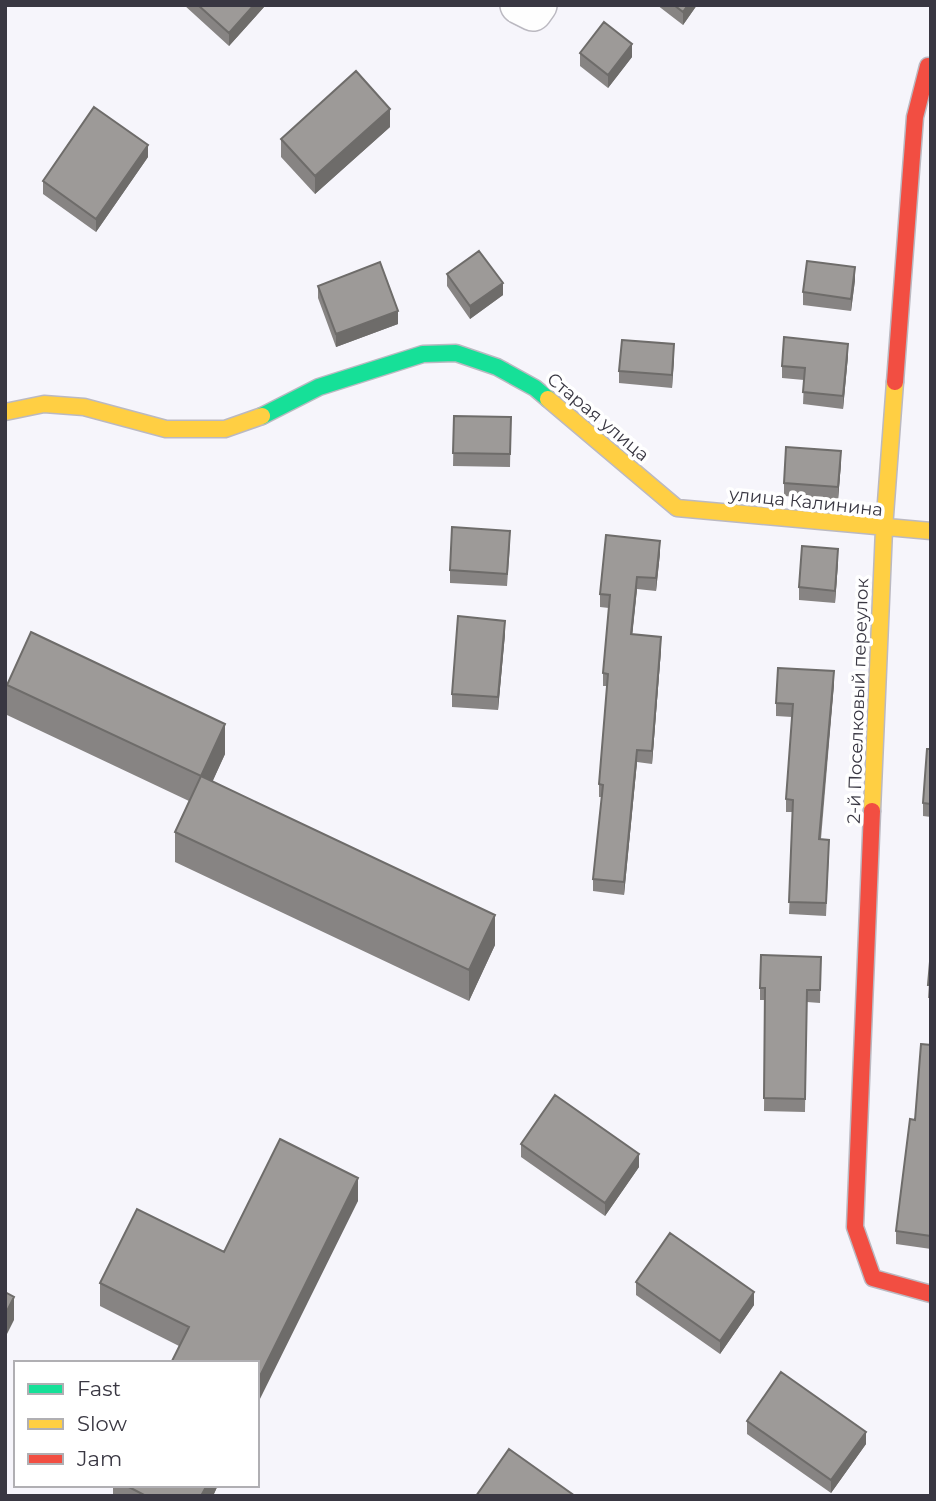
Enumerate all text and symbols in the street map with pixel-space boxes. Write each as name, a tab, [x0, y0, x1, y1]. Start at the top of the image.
street label: Старая улица	[543, 368, 653, 466]
street label: улица Калинина	[727, 483, 884, 521]
street label: 2-й Поселковый переулок	[843, 577, 873, 824]
legend	[14, 1361, 259, 1487]
text: Fast	[77, 1376, 121, 1401]
text: Slow	[77, 1411, 127, 1436]
text: Jam	[76, 1446, 122, 1471]

